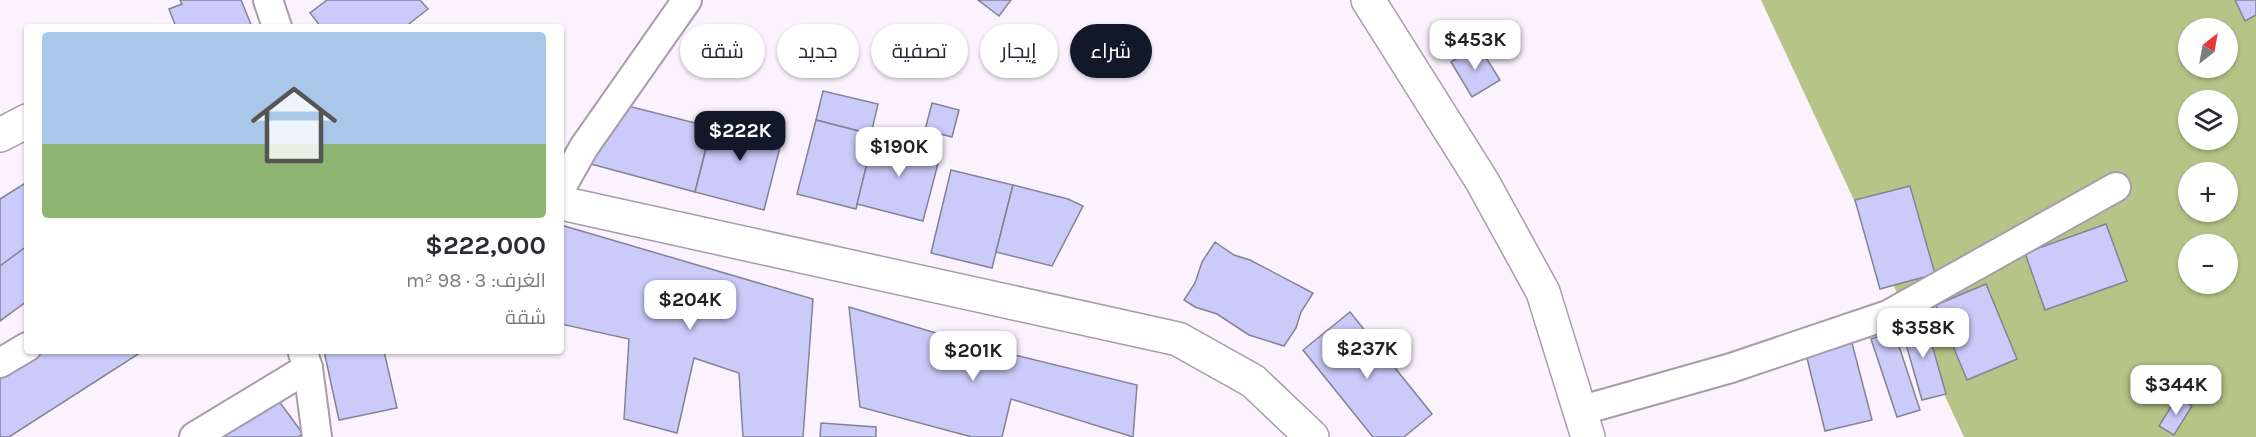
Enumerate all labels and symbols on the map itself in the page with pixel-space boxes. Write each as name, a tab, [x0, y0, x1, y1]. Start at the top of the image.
north arrow	[2178, 18, 2238, 78]
pin: $453K	[1433, 20, 1517, 71]
pin: $222K	[698, 111, 782, 162]
pin: $190K	[857, 127, 941, 178]
pin: $204K	[648, 280, 732, 331]
pin: $358K	[1881, 308, 1965, 359]
pin: $237K	[1325, 329, 1409, 380]
pin: $201K	[931, 331, 1015, 382]
pin: $344K	[2134, 365, 2218, 416]

